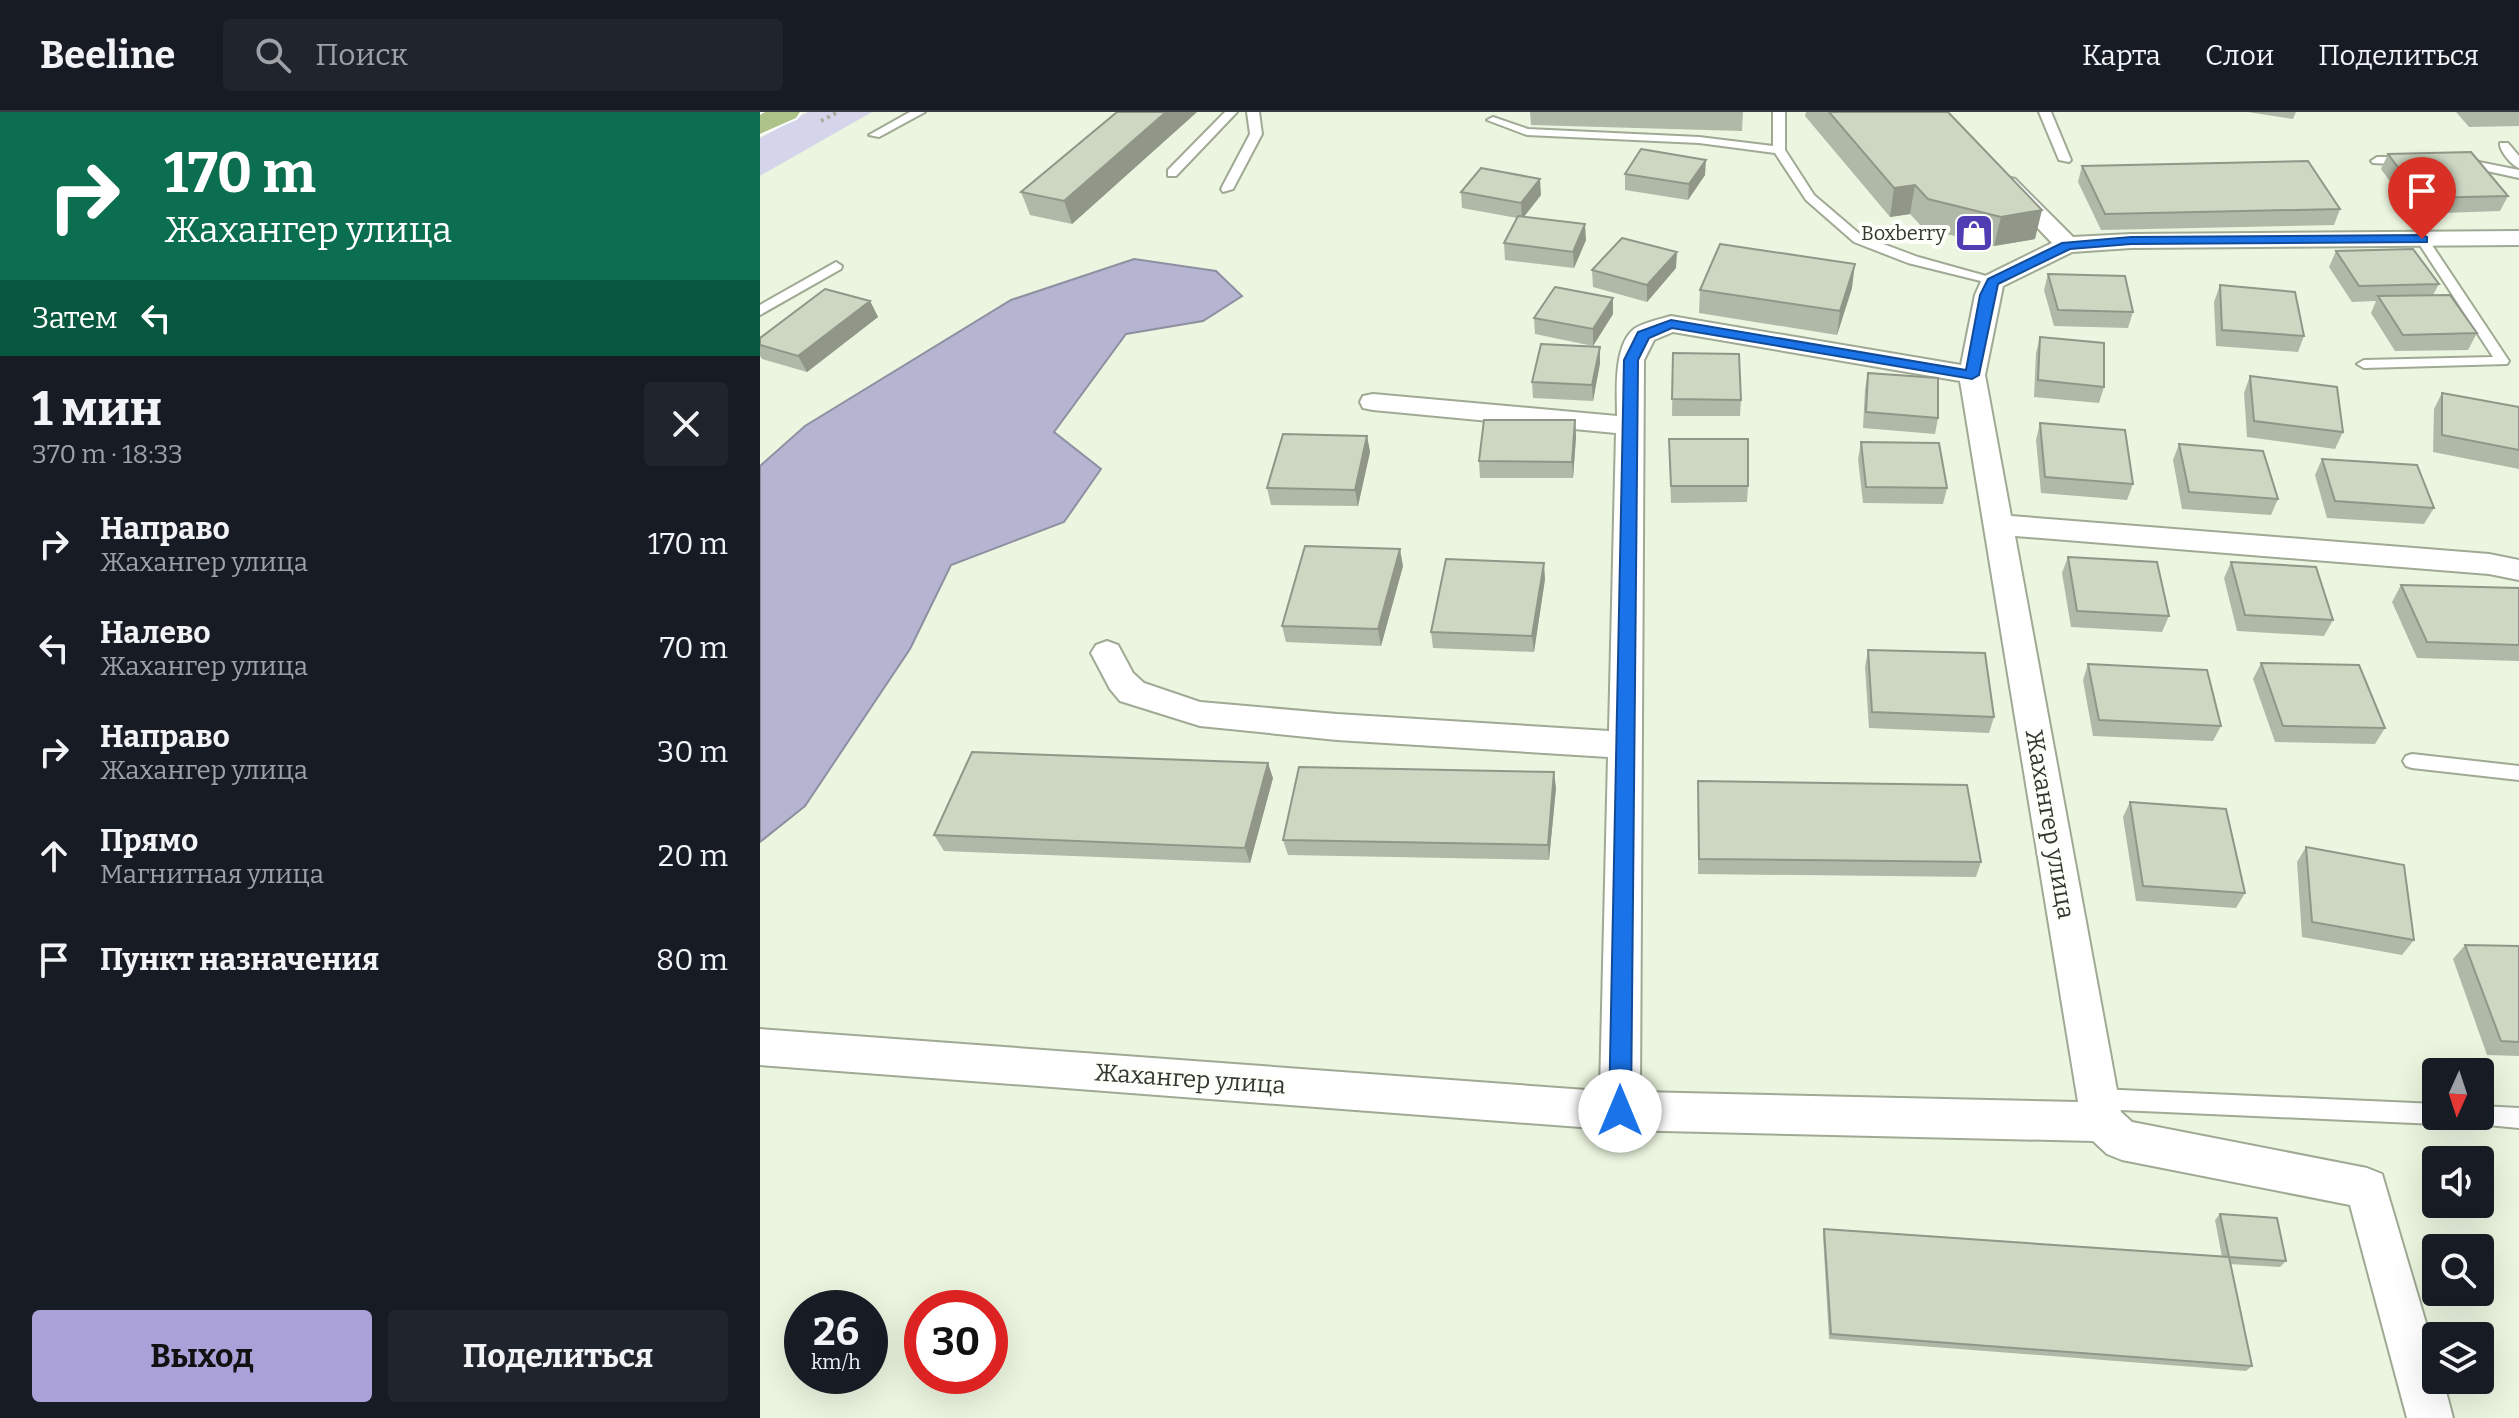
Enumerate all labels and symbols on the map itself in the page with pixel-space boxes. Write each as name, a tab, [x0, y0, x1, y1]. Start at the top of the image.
pin	[2388, 157, 2456, 239]
shop icon: Boxberry	[1953, 212, 1995, 254]
place label: Boxberry	[1861, 221, 1946, 245]
street label: Жахангер улица	[2020, 727, 2080, 921]
street label: Жахангер улица	[1093, 1058, 1287, 1100]
north arrow	[2422, 1058, 2494, 1130]
position arrow	[1578, 1069, 1662, 1153]
speed limit sign: 30	[904, 1290, 1008, 1394]

